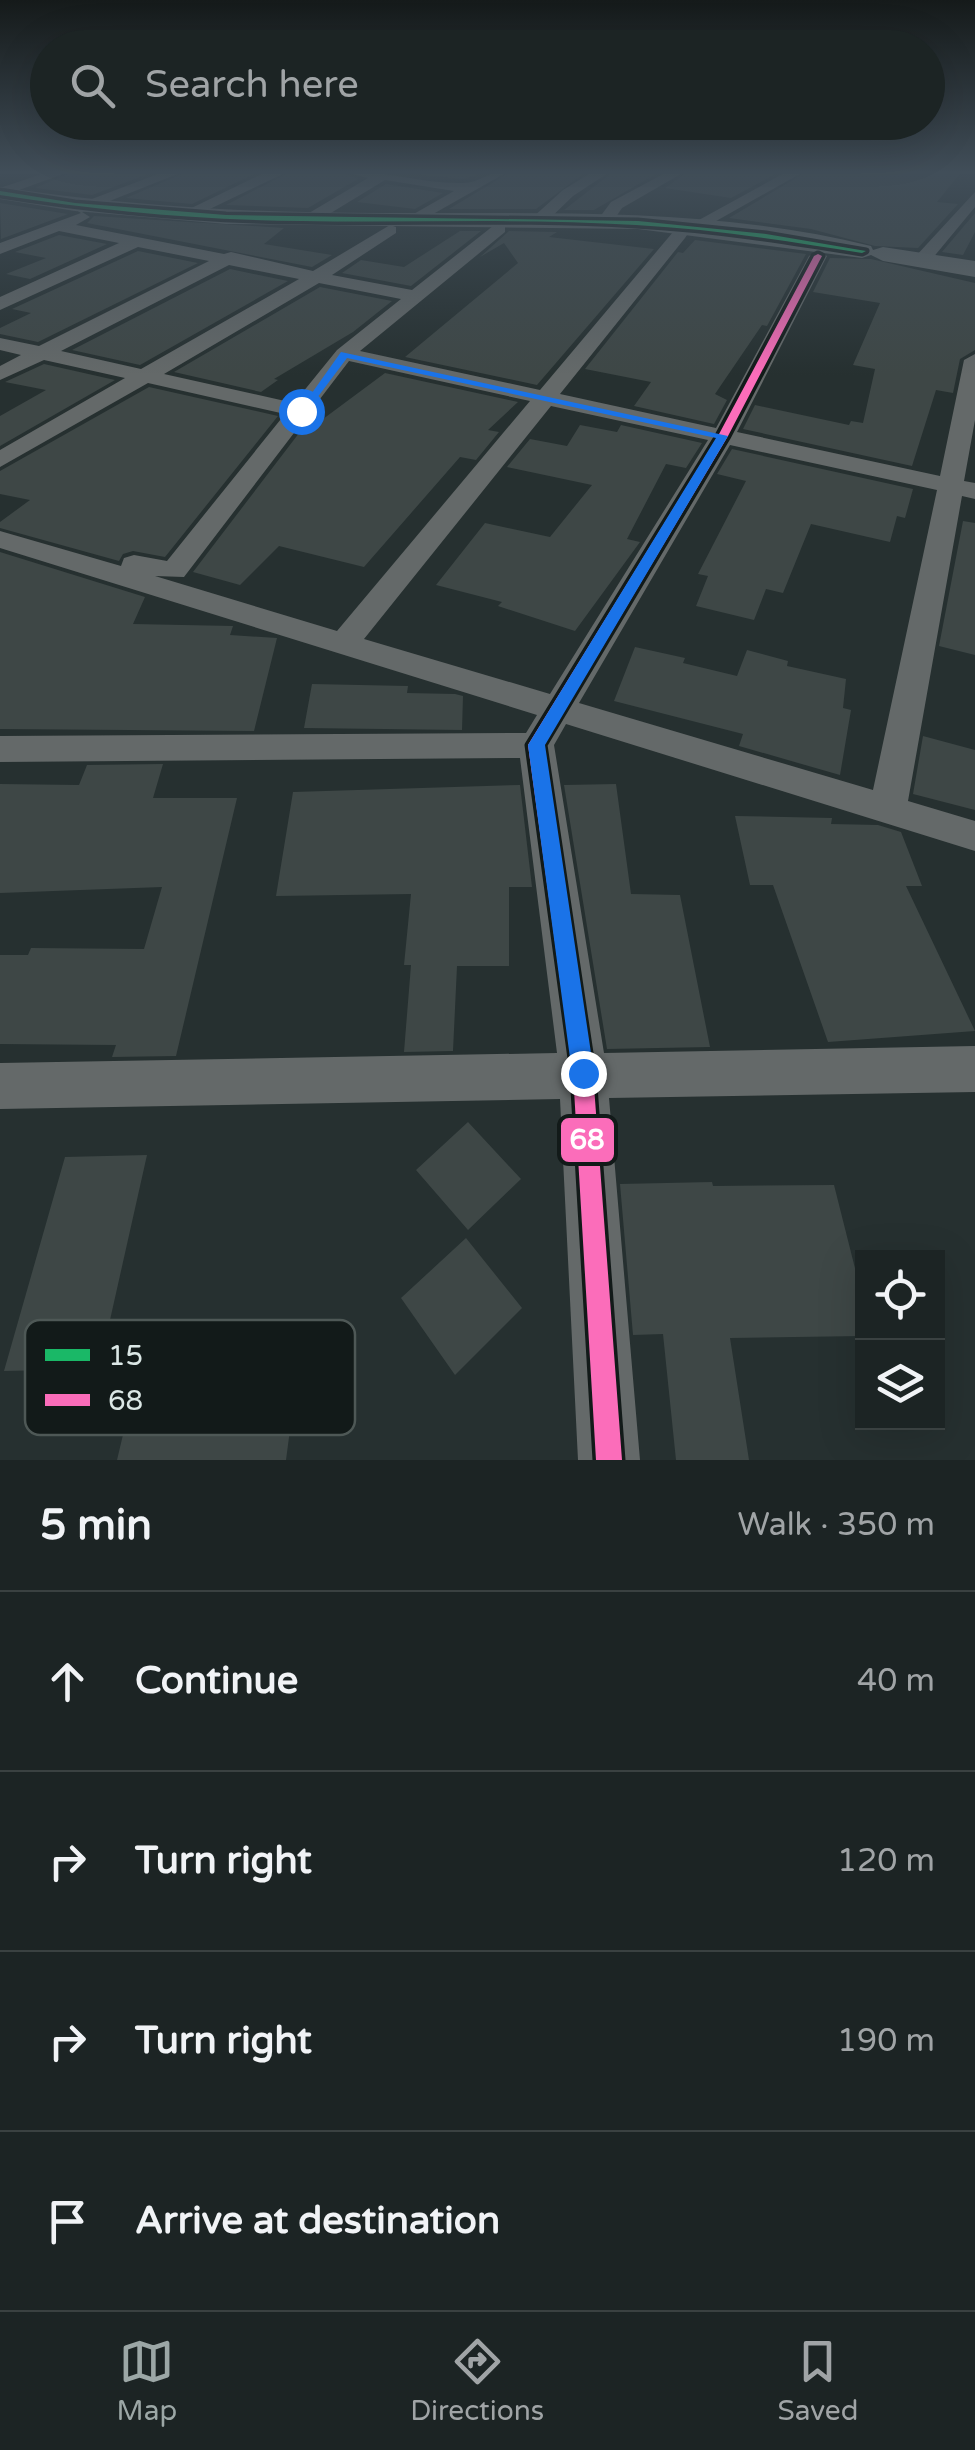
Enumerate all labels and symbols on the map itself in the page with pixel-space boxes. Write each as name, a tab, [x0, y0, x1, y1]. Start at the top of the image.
route start	[279, 389, 325, 435]
route end	[561, 1051, 607, 1097]
line badge: 68	[559, 1116, 616, 1164]
text: 68	[569, 1123, 605, 1157]
legend	[25, 1320, 355, 1435]
text: 15	[108, 1339, 143, 1373]
text: 68	[108, 1384, 143, 1418]

